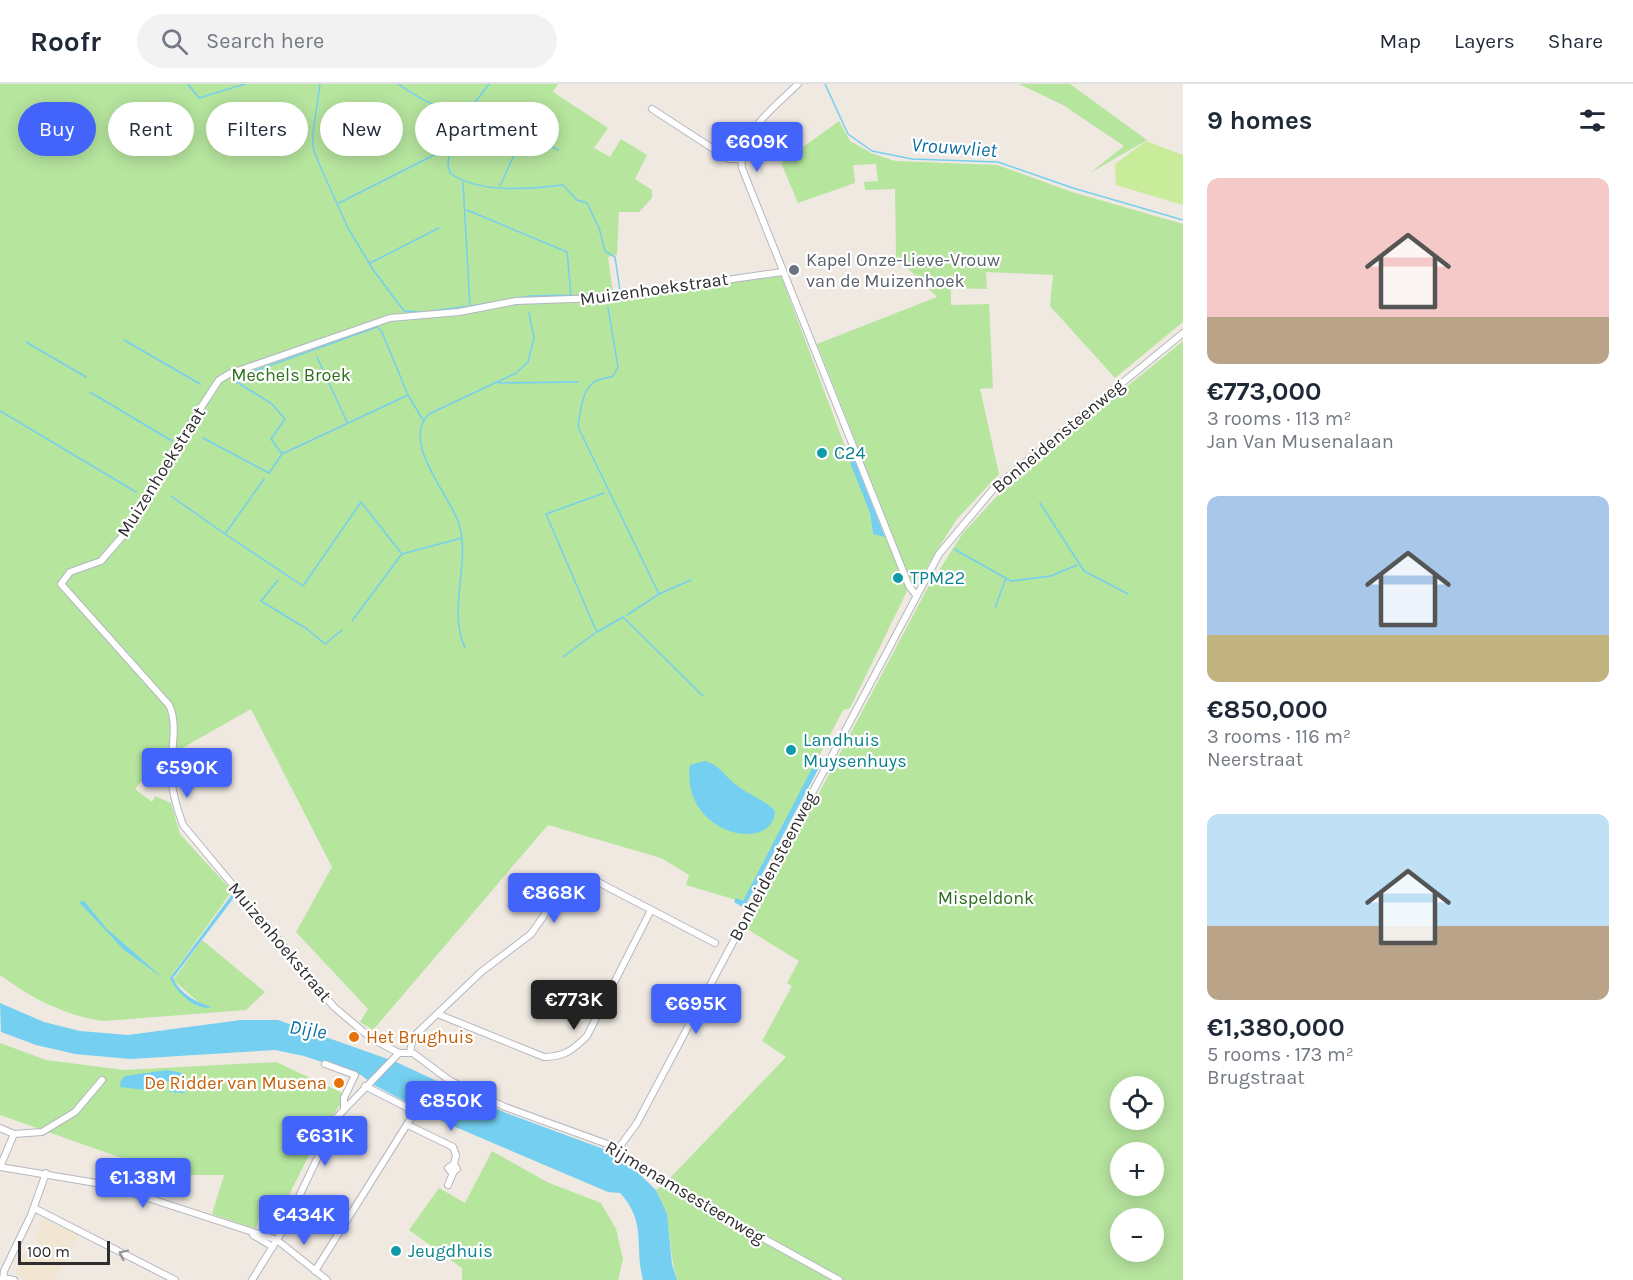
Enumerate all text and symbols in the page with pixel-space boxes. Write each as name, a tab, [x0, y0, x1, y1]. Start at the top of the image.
search box	[137, 14, 557, 68]
text: Roofr	[30, 25, 101, 58]
icon: search	[158, 25, 191, 58]
text: Search here	[206, 28, 324, 54]
text: Map	[1379, 29, 1421, 53]
text: Layers	[1454, 29, 1515, 53]
text: Share	[1548, 29, 1603, 53]
chip: Buy	[18, 102, 96, 156]
chip: Rent	[108, 102, 194, 156]
chip: Filters	[206, 102, 308, 156]
chip: New	[320, 102, 403, 156]
chip: Apartment	[415, 102, 559, 156]
icon: filters	[1576, 104, 1609, 137]
text: 9 homes	[1207, 105, 1313, 136]
pin: €609K	[715, 122, 799, 173]
text: €609K	[726, 130, 788, 153]
water label: Vrouwvliet	[910, 133, 998, 162]
icon: home	[1354, 217, 1462, 325]
place label: Kapel Onze-Lieve-Vrouw van de Muizenhoek	[806, 249, 1000, 292]
marker: Kapel Onze-Lieve-Vrouw van de Muizenhoek	[787, 263, 801, 277]
street label: Muizenhoekstraat	[578, 268, 730, 310]
park label: Mechels Broek	[231, 364, 351, 386]
street label: Bonheidensteenweg	[987, 374, 1129, 498]
text: €773,000	[1207, 376, 1321, 407]
street label: Muizenhoekstraat	[112, 403, 210, 541]
text: 3 rooms · 113 m²	[1207, 407, 1351, 430]
text: Jan Van Musenalaan	[1207, 430, 1394, 453]
place label: C24	[834, 442, 866, 464]
marker: C24	[815, 446, 829, 460]
icon: home	[1354, 535, 1462, 643]
place label: TPM22	[910, 567, 965, 589]
marker: TPM22	[891, 571, 905, 585]
text: €850,000	[1207, 694, 1328, 725]
text: 3 rooms · 116 m²	[1207, 725, 1351, 748]
place label: Landhuis Muysenhuys	[803, 729, 907, 772]
marker: Landhuis Muysenhuys	[784, 743, 798, 757]
pin: €590K	[145, 748, 229, 799]
text: Neerstraat	[1207, 748, 1303, 771]
text: €590K	[156, 756, 218, 779]
street label: Bonheidensteenweg	[724, 787, 822, 945]
icon: home	[1354, 853, 1462, 961]
pin: €868K	[512, 873, 596, 924]
street label: Muizenhoekstraat	[224, 878, 337, 1007]
text: €868K	[522, 881, 586, 904]
park label: Mispeldonk	[938, 887, 1034, 909]
pin: €773K	[532, 980, 616, 1031]
pin: €695K	[654, 984, 738, 1035]
text: €773K	[545, 988, 603, 1011]
text: €695K	[665, 992, 727, 1015]
text: €1,380,000	[1207, 1012, 1345, 1043]
water label: Dijle	[288, 1015, 328, 1044]
place label: Het Brughuis	[366, 1026, 474, 1048]
marker: Het Brughuis	[347, 1030, 361, 1044]
text: 5 rooms · 173 m²	[1207, 1043, 1354, 1066]
text: Brugstraat	[1207, 1066, 1305, 1089]
place label: De Ridder van Musena	[144, 1072, 327, 1094]
marker: De Ridder van Musena	[332, 1076, 346, 1090]
map controls	[1110, 1076, 1164, 1262]
button: locate	[1110, 1076, 1164, 1130]
pin: €850K	[409, 1081, 493, 1132]
text: €850K	[420, 1089, 482, 1112]
pin: €631K	[283, 1116, 367, 1167]
text: €631K	[296, 1124, 354, 1147]
street label: Rijmenamsesteenweg	[601, 1136, 769, 1248]
button: +	[1110, 1142, 1164, 1196]
pin: €1.38M	[94, 1158, 192, 1209]
text: €1.38M	[110, 1166, 176, 1189]
pin: €434K	[262, 1195, 346, 1246]
text: €434K	[273, 1203, 335, 1226]
button: −	[1110, 1208, 1164, 1262]
scale bar	[18, 1238, 110, 1266]
place label: Jeugdhuis	[408, 1240, 493, 1262]
text: 100 m	[27, 1242, 70, 1261]
marker: Jeugdhuis	[389, 1244, 403, 1258]
one-way arrow	[118, 1250, 129, 1261]

